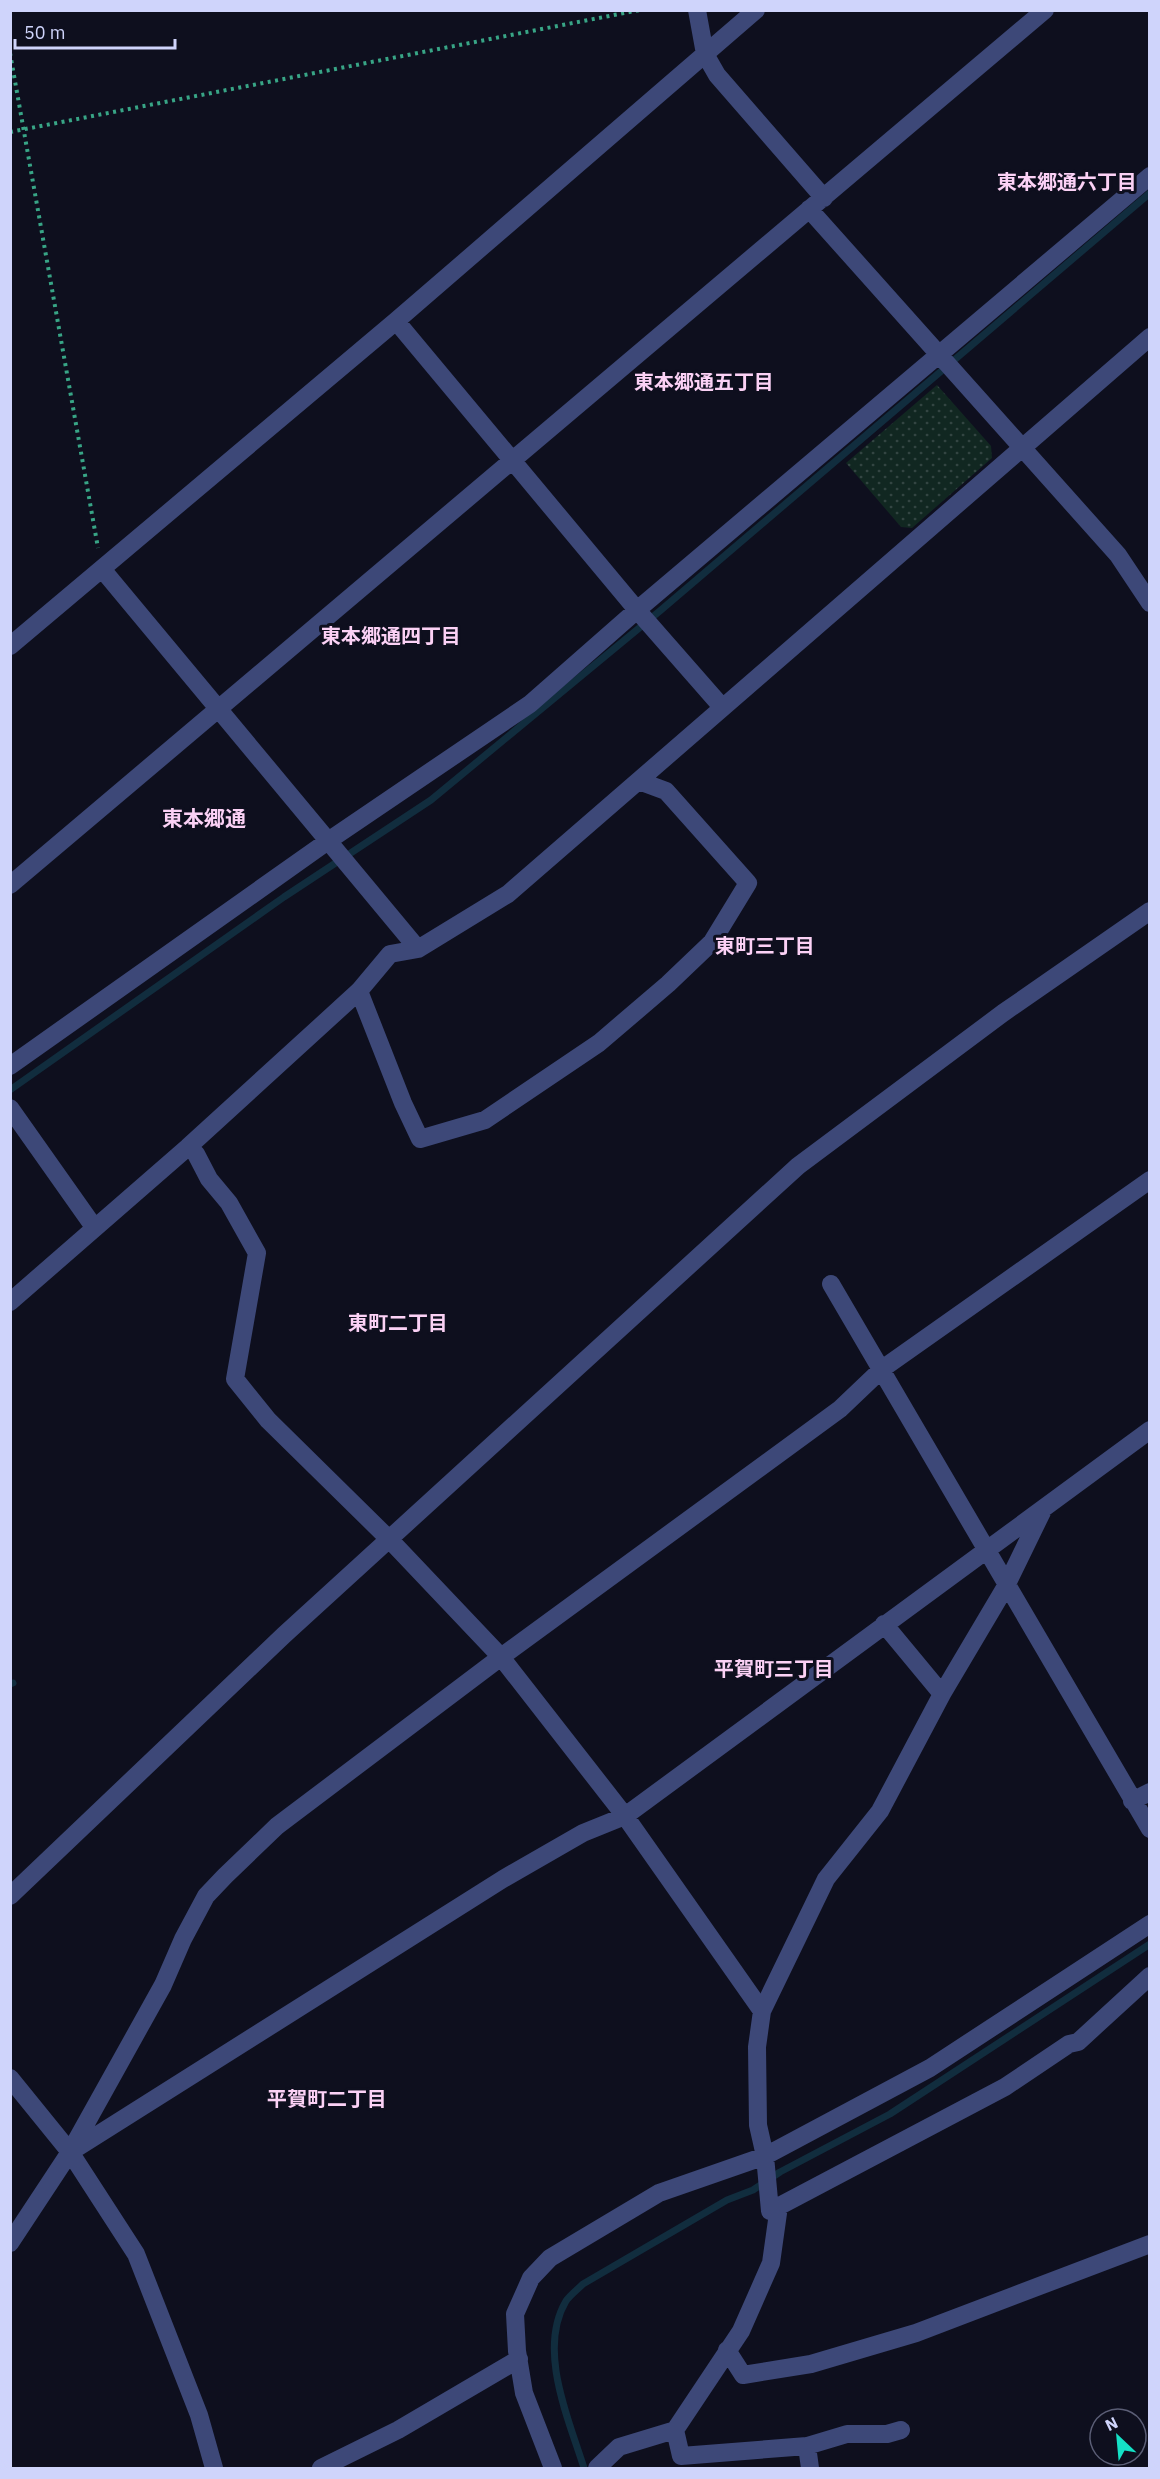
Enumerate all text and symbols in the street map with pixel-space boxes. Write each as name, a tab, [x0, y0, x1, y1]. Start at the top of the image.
scale bar	[15, 12, 176, 50]
text: 50 m	[24, 21, 66, 44]
district label: 東本郷通六丁目	[997, 168, 1137, 195]
district label: 東本郷通五丁目	[634, 368, 774, 395]
district label: 東本郷通四丁目	[321, 622, 461, 649]
district label: 東本郷通	[162, 804, 246, 832]
district label: 東町三丁目	[715, 932, 815, 959]
district label: 東町二丁目	[348, 1309, 448, 1336]
district label: 平賀町三丁目	[714, 1655, 834, 1682]
district label: 平賀町二丁目	[267, 2085, 387, 2112]
north arrow	[1088, 2407, 1148, 2467]
text: N	[1102, 2412, 1121, 2435]

